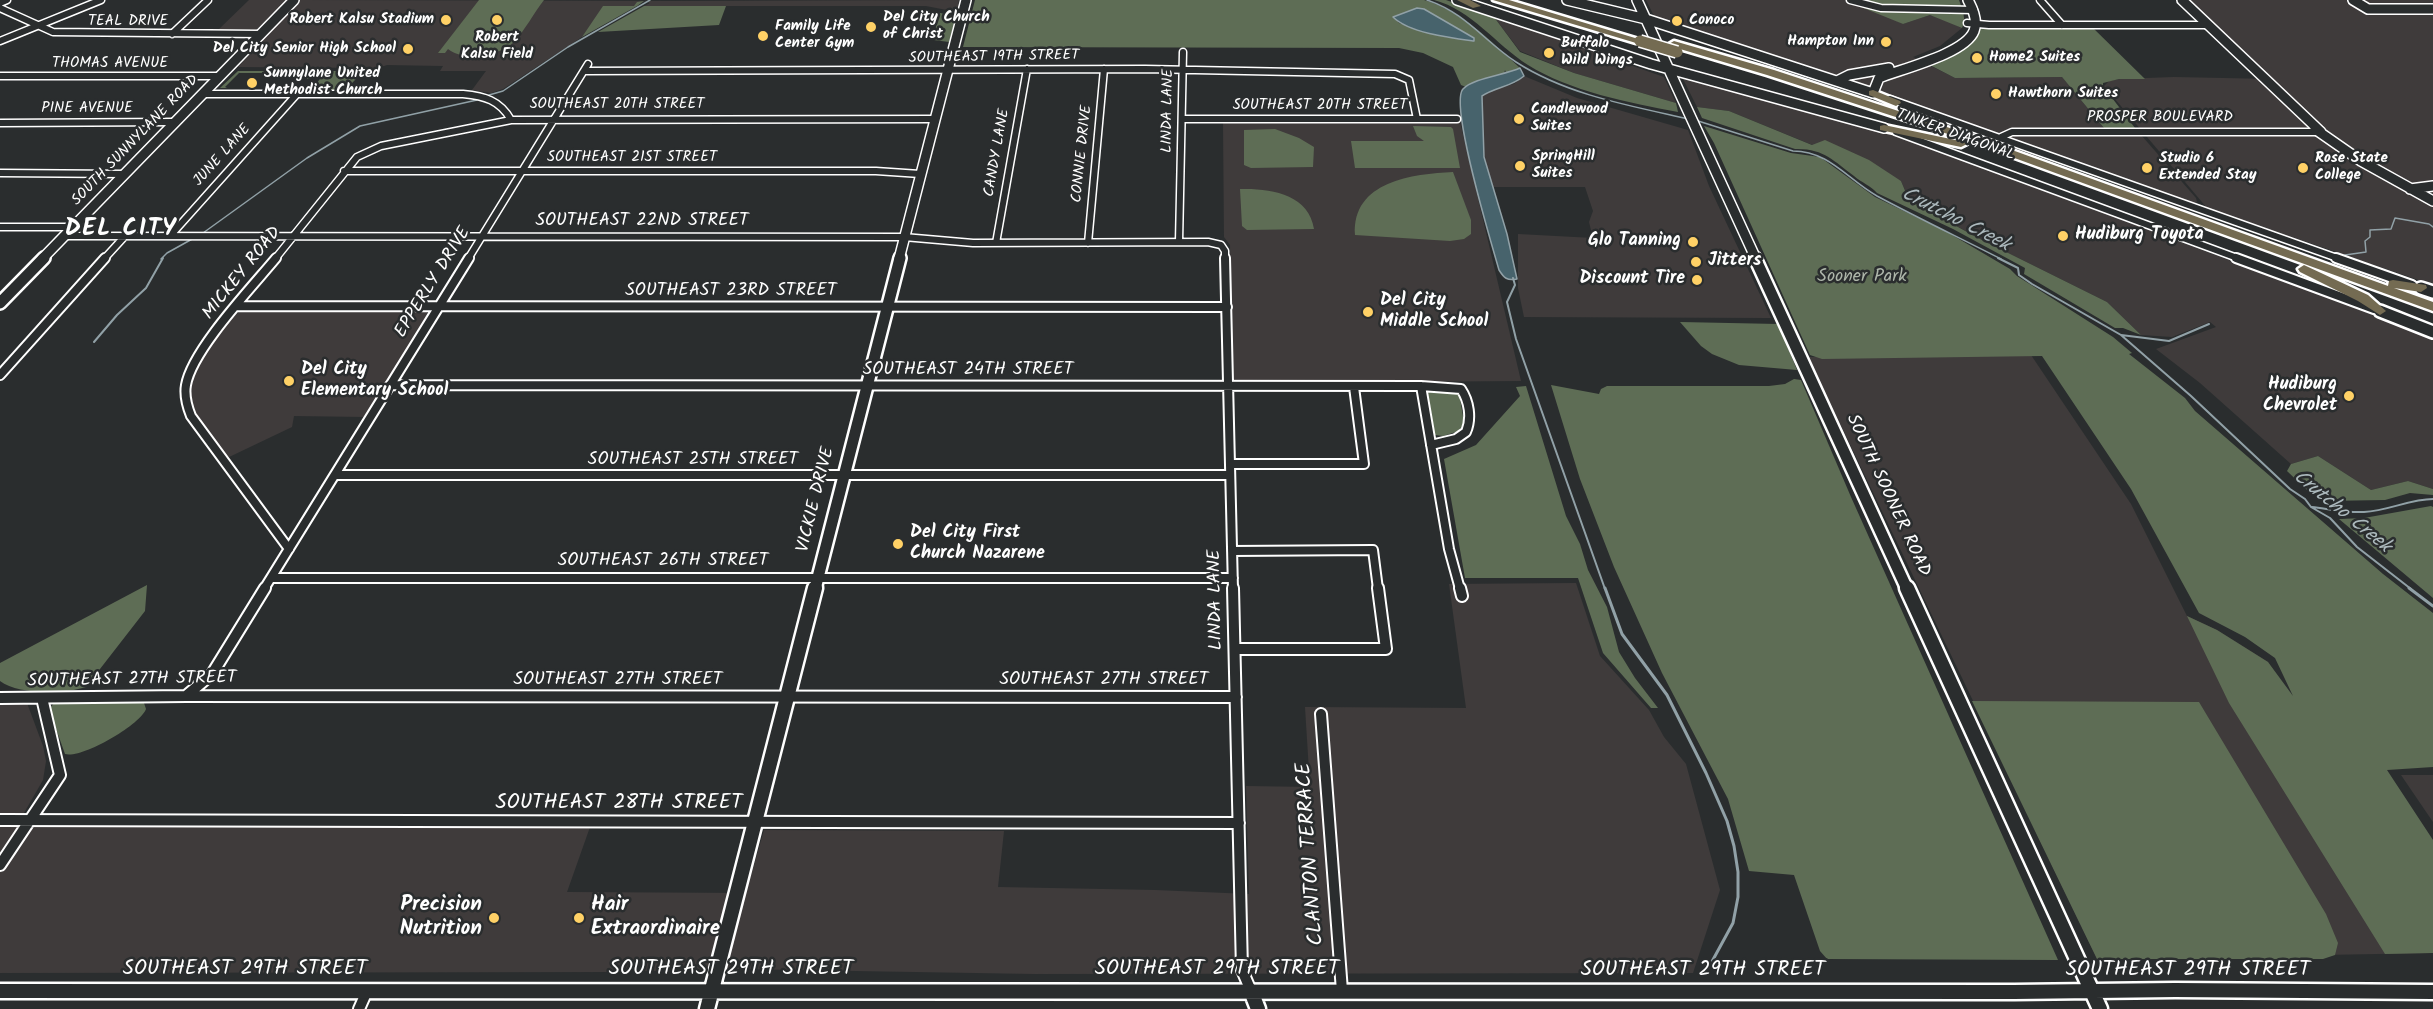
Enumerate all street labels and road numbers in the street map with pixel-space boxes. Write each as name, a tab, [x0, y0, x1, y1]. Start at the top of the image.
street label: TEAL DRIVE	[88, 13, 168, 31]
street label: SOUTHEAST 19TH STREET	[909, 48, 1079, 68]
street label: THOMAS AVENUE	[52, 55, 168, 73]
street label: LINDA LANE	[1159, 69, 1179, 153]
street label: SOUTH SUNNYLANE ROAD	[69, 72, 203, 210]
street label: SOUTHEAST 20TH STREET	[530, 96, 704, 114]
street label: SOUTHEAST 20TH STREET	[1233, 97, 1407, 115]
street label: PINE AVENUE	[41, 100, 133, 118]
street label: CONNIE DRIVE	[1069, 104, 1097, 204]
street label: TINKER DIAGONAL	[1893, 106, 2017, 166]
street label: CANDY LANE	[981, 108, 1015, 198]
street label: PROSPER BOULEVARD	[2087, 109, 2233, 127]
street label: JUNE LANE	[190, 121, 256, 191]
street label: SOUTHEAST 21ST STREET	[547, 149, 717, 167]
street label: SOUTHEAST 22ND STREET	[535, 211, 749, 233]
street label: MICKEY ROAD	[199, 223, 287, 325]
street label: EPPERLY DRIVE	[391, 224, 477, 342]
street label: SOUTHEAST 23RD STREET	[625, 281, 837, 303]
street label: SOUTHEAST 24TH STREET	[863, 360, 1073, 382]
street label: SOUTH SOONER ROAD	[1840, 411, 1934, 581]
street label: VICKIE DRIVE	[793, 445, 841, 555]
street label: SOUTHEAST 25TH STREET	[588, 450, 798, 472]
street label: LINDA LANE	[1205, 549, 1229, 651]
street label: SOUTHEAST 26TH STREET	[558, 551, 768, 573]
street label: SOUTHEAST 27TH STREET	[27, 668, 237, 694]
street label: SOUTHEAST 27TH STREET	[514, 670, 722, 692]
street label: SOUTHEAST 27TH STREET	[1000, 670, 1208, 692]
street label: CLANTON TERRACE	[1293, 762, 1331, 946]
street label: SOUTHEAST 28TH STREET	[496, 791, 742, 817]
street label: SOUTHEAST 29TH STREET	[123, 957, 367, 983]
street label: SOUTHEAST 29TH STREET	[609, 957, 853, 983]
street label: SOUTHEAST 29TH STREET	[1095, 957, 1339, 983]
street label: SOUTHEAST 29TH STREET	[1581, 958, 1825, 984]
street label: SOUTHEAST 29TH STREET	[2066, 958, 2310, 984]

